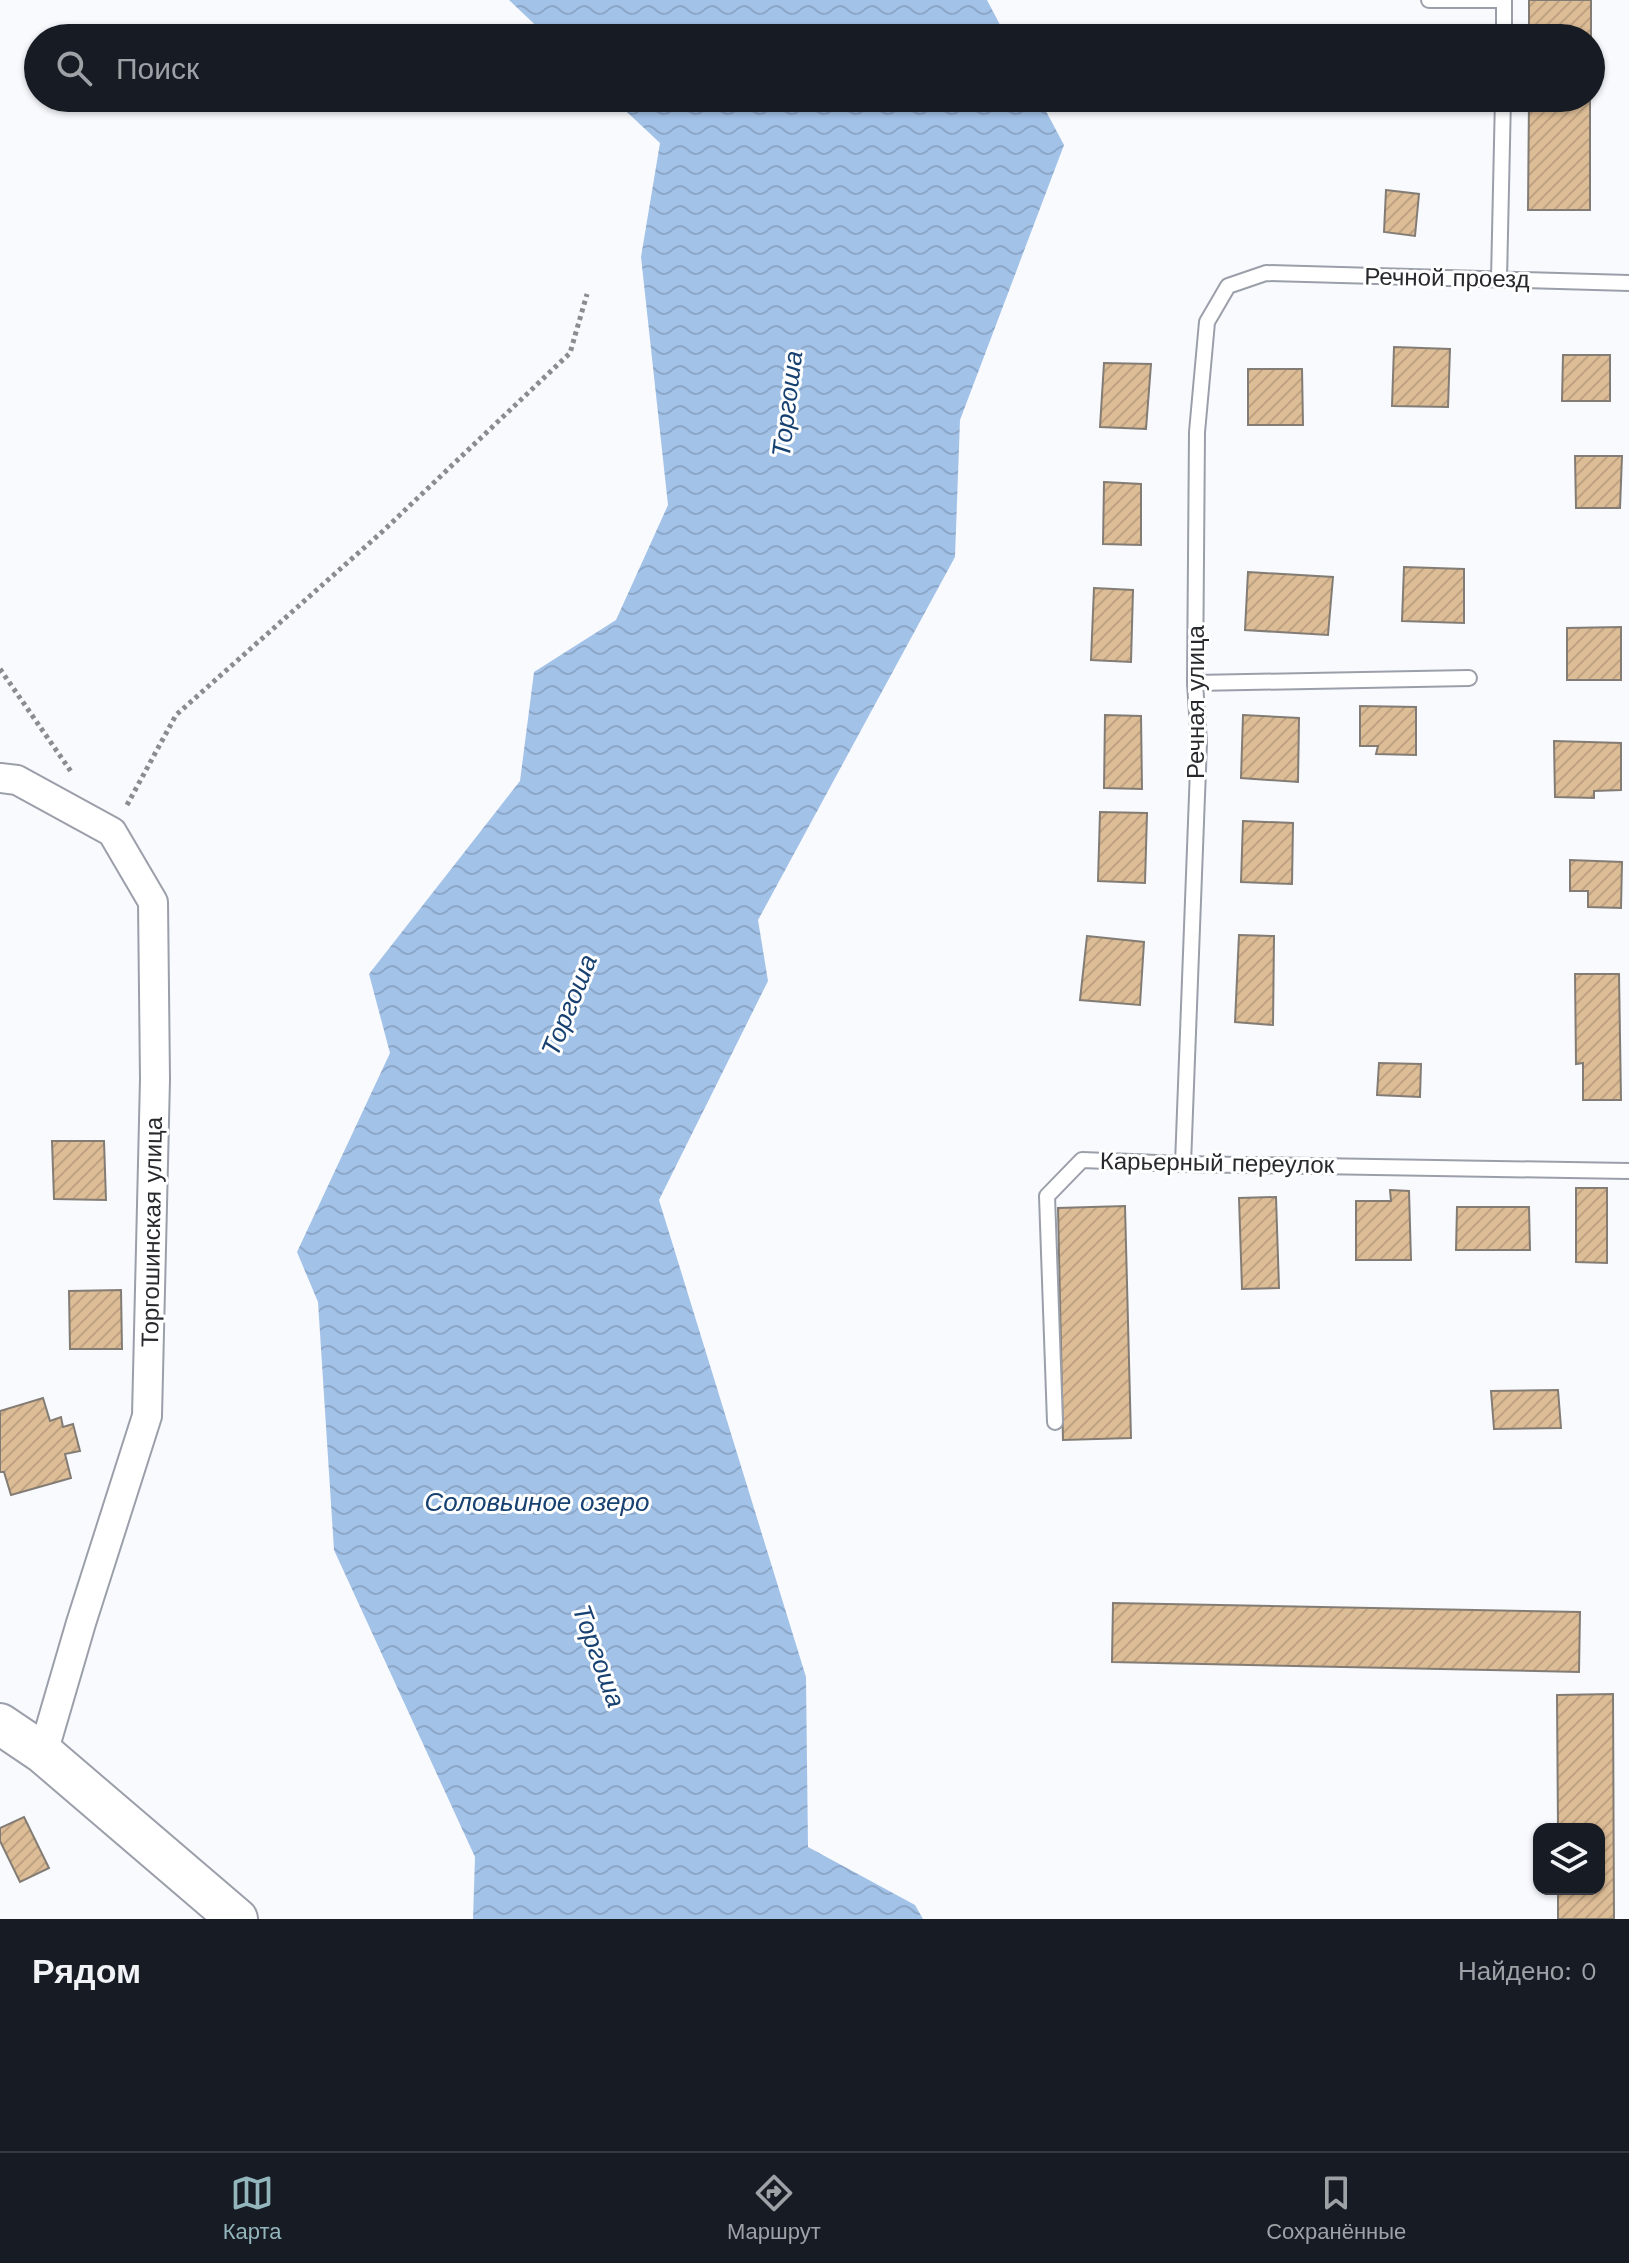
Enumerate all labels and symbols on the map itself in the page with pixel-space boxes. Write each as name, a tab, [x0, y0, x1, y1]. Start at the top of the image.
street label: Речной проезд	[1364, 263, 1530, 293]
water label: Торгоша	[766, 349, 808, 459]
street label: Речная улица	[1182, 624, 1210, 779]
water label: Торгоша	[535, 950, 603, 1060]
street label: Торгошинская улица	[136, 1116, 168, 1347]
street label: Карьерный переулок	[1100, 1147, 1335, 1179]
water label: Соловьиное озеро	[425, 1487, 649, 1517]
water label: Торгоша	[567, 1601, 631, 1711]

